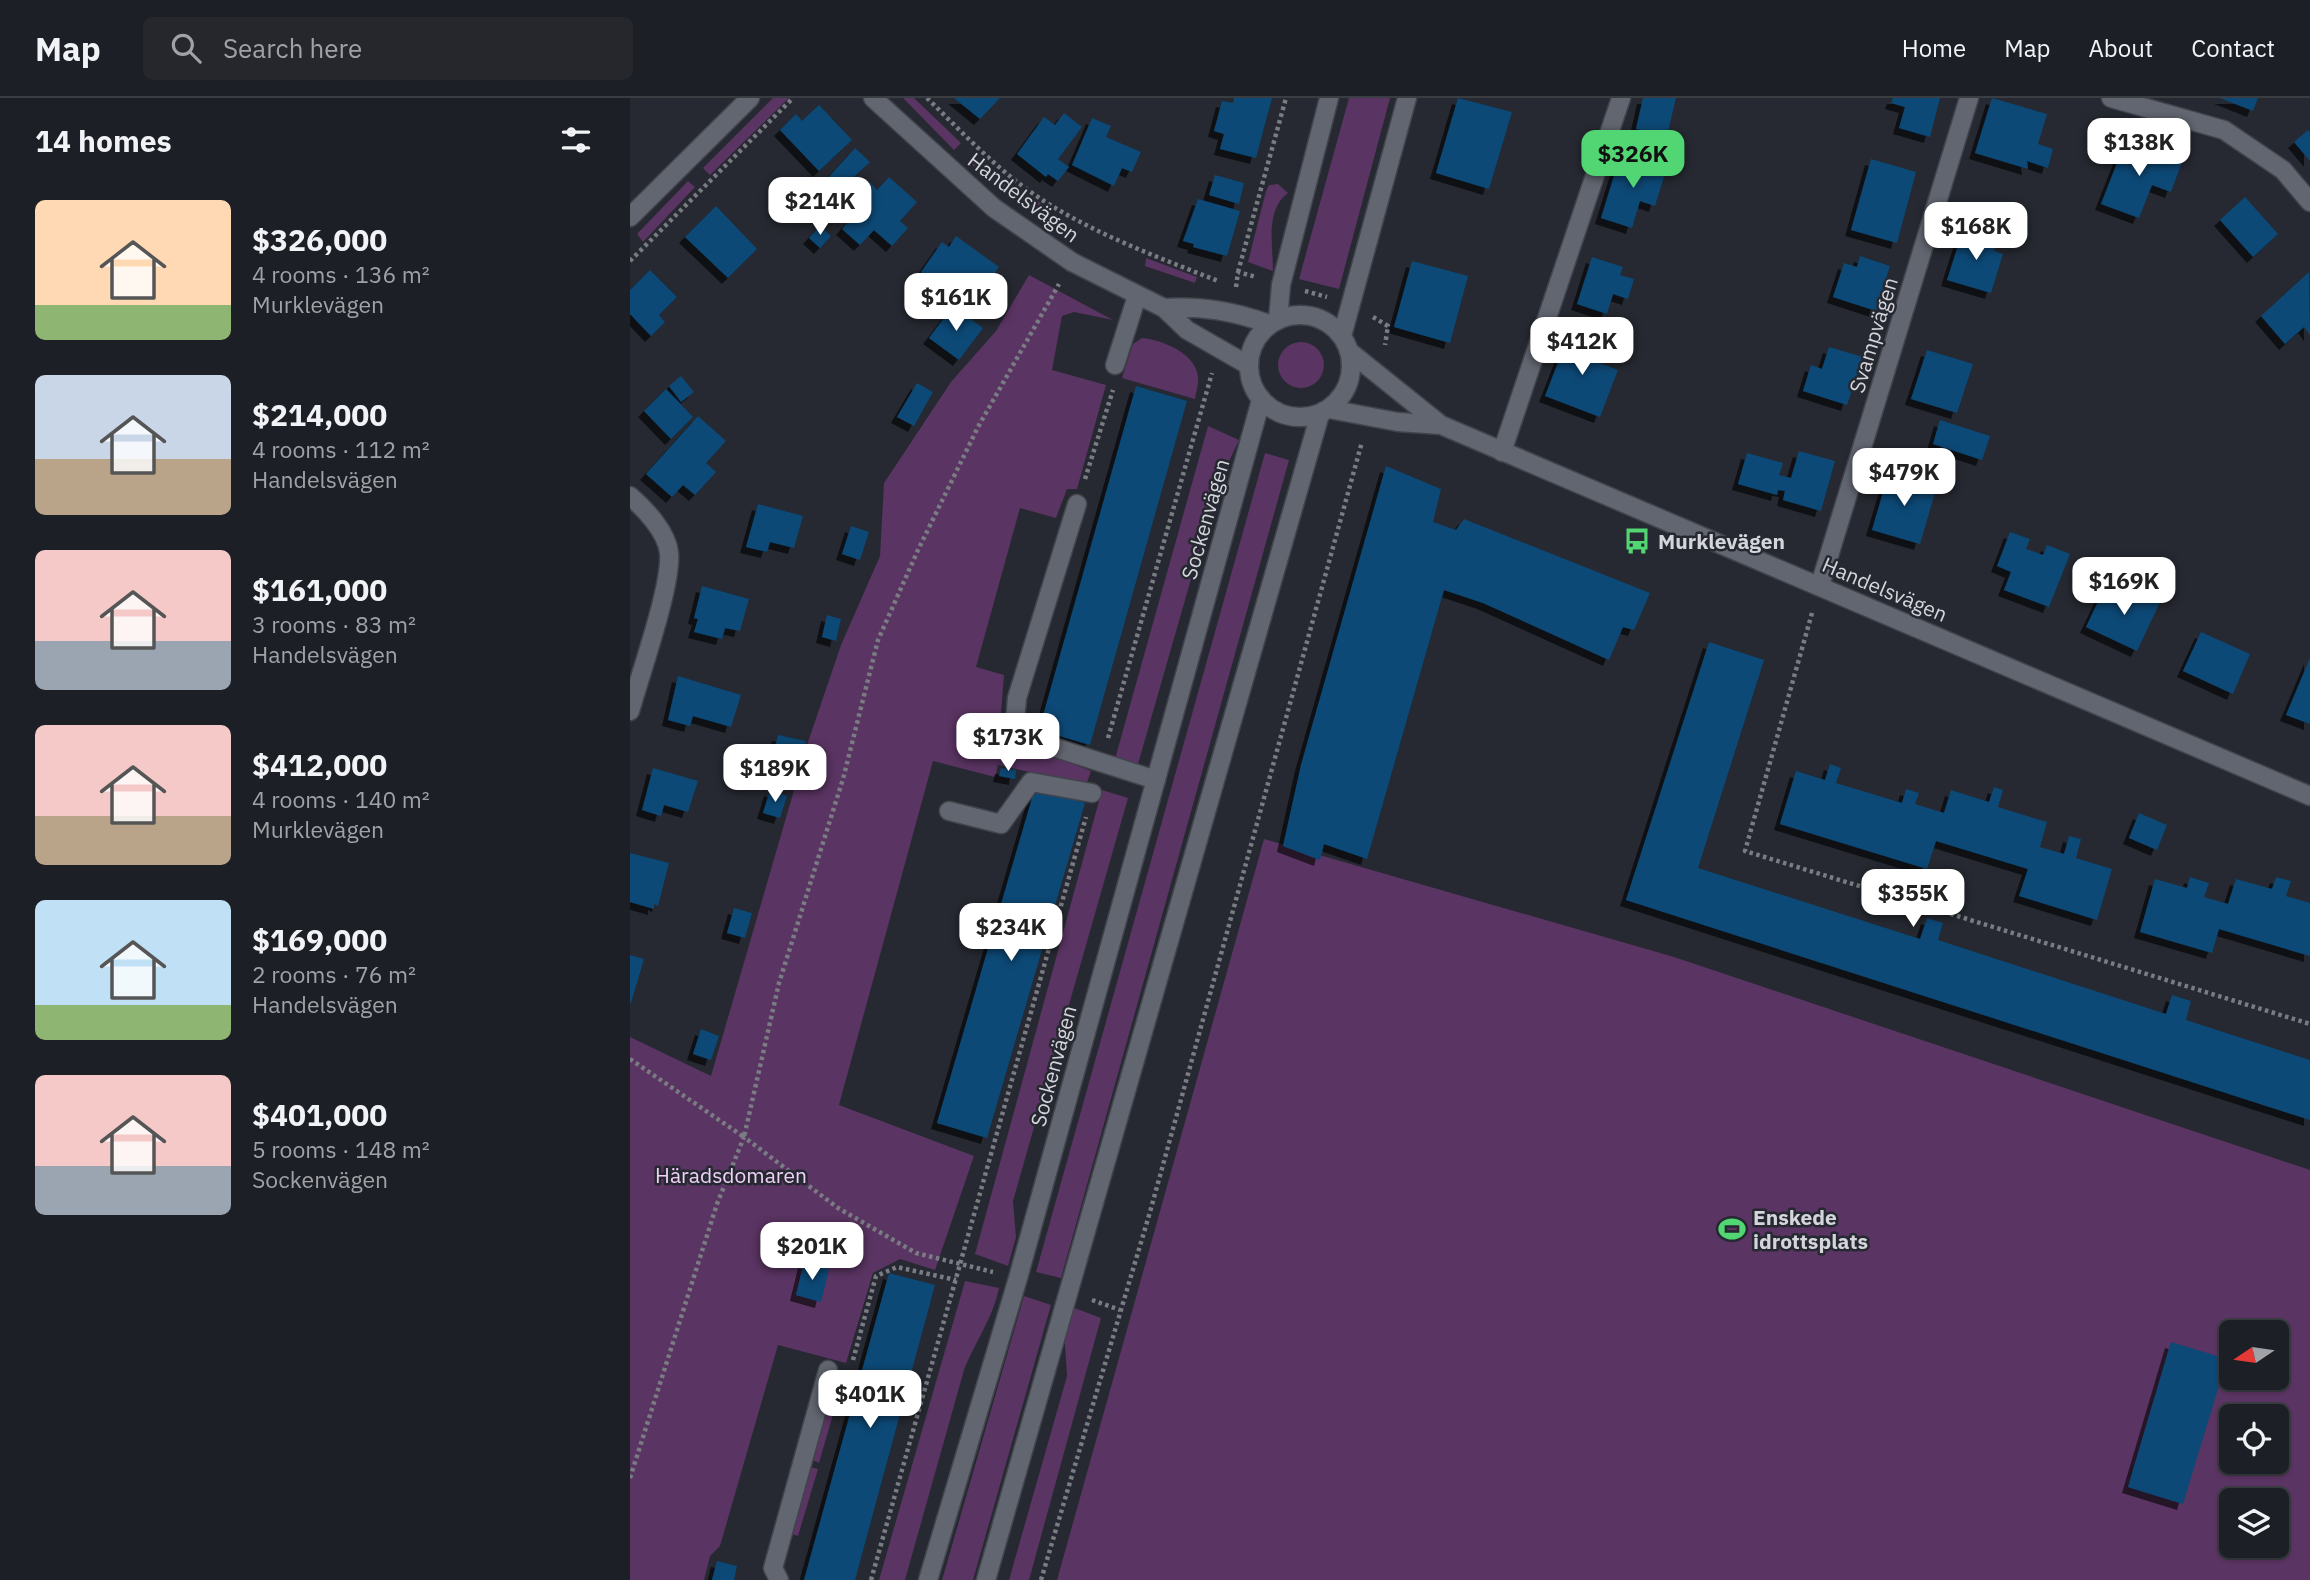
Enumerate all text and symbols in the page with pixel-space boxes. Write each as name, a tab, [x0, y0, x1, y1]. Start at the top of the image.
search box	[143, 17, 633, 80]
text: Map	[35, 27, 101, 70]
icon: search	[167, 29, 205, 67]
text: Search here	[223, 31, 362, 65]
text: Home	[1902, 32, 1966, 64]
text: Map	[2004, 32, 2050, 64]
text: About	[2088, 32, 2153, 64]
text: Contact	[2191, 32, 2275, 64]
pin: $138K	[2090, 118, 2188, 178]
text: 14 homes	[35, 121, 172, 160]
icon: filters	[557, 121, 595, 159]
text: $138K	[2103, 126, 2175, 156]
pin: $326K	[1584, 130, 1682, 190]
text: $326K	[1597, 138, 1669, 168]
street label: Handelsvägen	[962, 146, 1086, 248]
pin: $214K	[771, 178, 869, 237]
text: $214K	[784, 185, 856, 215]
pin: $168K	[1927, 202, 2025, 262]
text: $168K	[1940, 210, 2012, 240]
text: $326,000	[252, 220, 387, 259]
icon: home	[91, 228, 175, 312]
text: 4 rooms · 136 m²	[252, 259, 430, 289]
pin: $161K	[907, 274, 1005, 333]
street label: Svampvägen	[1842, 274, 1904, 396]
text: $161K	[920, 281, 992, 311]
text: Murklevägen	[252, 289, 384, 319]
pin: $412K	[1533, 317, 1631, 377]
text: $412K	[1546, 325, 1618, 355]
text: $214,000	[252, 395, 387, 434]
icon: home	[91, 403, 175, 487]
text: 4 rooms · 112 m²	[252, 434, 430, 464]
pin: $479K	[1855, 448, 1953, 508]
street label: Sockenvägen	[1174, 455, 1236, 583]
text: $479K	[1868, 456, 1940, 486]
text: Handelsvägen	[252, 464, 398, 494]
bus stop icon: Murklevägen	[1622, 526, 1652, 556]
place label: Murklevägen	[1658, 527, 1785, 555]
street label: Handelsvägen	[1818, 550, 1952, 628]
pin: $169K	[2075, 558, 2173, 617]
text: $169K	[2088, 565, 2160, 595]
text: $161,000	[252, 570, 387, 609]
icon: home	[91, 578, 175, 662]
text: 3 rooms · 83 m²	[252, 609, 416, 639]
text: Handelsvägen	[252, 639, 398, 669]
pin: $173K	[959, 714, 1057, 773]
text: $173K	[972, 721, 1044, 751]
pin: $189K	[726, 744, 824, 804]
text: $412,000	[252, 745, 387, 784]
text: $189K	[739, 752, 811, 782]
icon: home	[91, 753, 175, 837]
text: 4 rooms · 140 m²	[252, 784, 430, 814]
text: Murklevägen	[252, 814, 384, 844]
pin: $355K	[1864, 870, 1962, 929]
text: $355K	[1877, 877, 1949, 907]
pin: $234K	[962, 904, 1060, 963]
text: $234K	[975, 911, 1047, 941]
text: $169,000	[252, 920, 387, 959]
icon: home	[91, 928, 175, 1012]
text: 2 rooms · 76 m²	[252, 959, 416, 989]
text: Handelsvägen	[252, 989, 398, 1019]
street label: Sockenvägen	[1023, 1002, 1083, 1130]
text: $401,000	[252, 1095, 387, 1134]
icon: home	[91, 1103, 175, 1187]
text: 5 rooms · 148 m²	[252, 1134, 430, 1164]
park label: Häradsdomaren	[655, 1161, 807, 1189]
text: Sockenvägen	[252, 1164, 388, 1194]
place label: Enskede idrottsplats	[1753, 1203, 1868, 1255]
sports icon: Enskede idrottsplats	[1717, 1214, 1747, 1244]
pin: $201K	[763, 1222, 861, 1282]
text: $201K	[776, 1230, 848, 1260]
north arrow	[2219, 1320, 2289, 1390]
map controls	[2219, 1320, 2289, 1558]
pin: $401K	[821, 1370, 919, 1430]
text: $401K	[834, 1378, 906, 1408]
button: locate	[2219, 1404, 2289, 1474]
button: layers	[2219, 1488, 2289, 1558]

